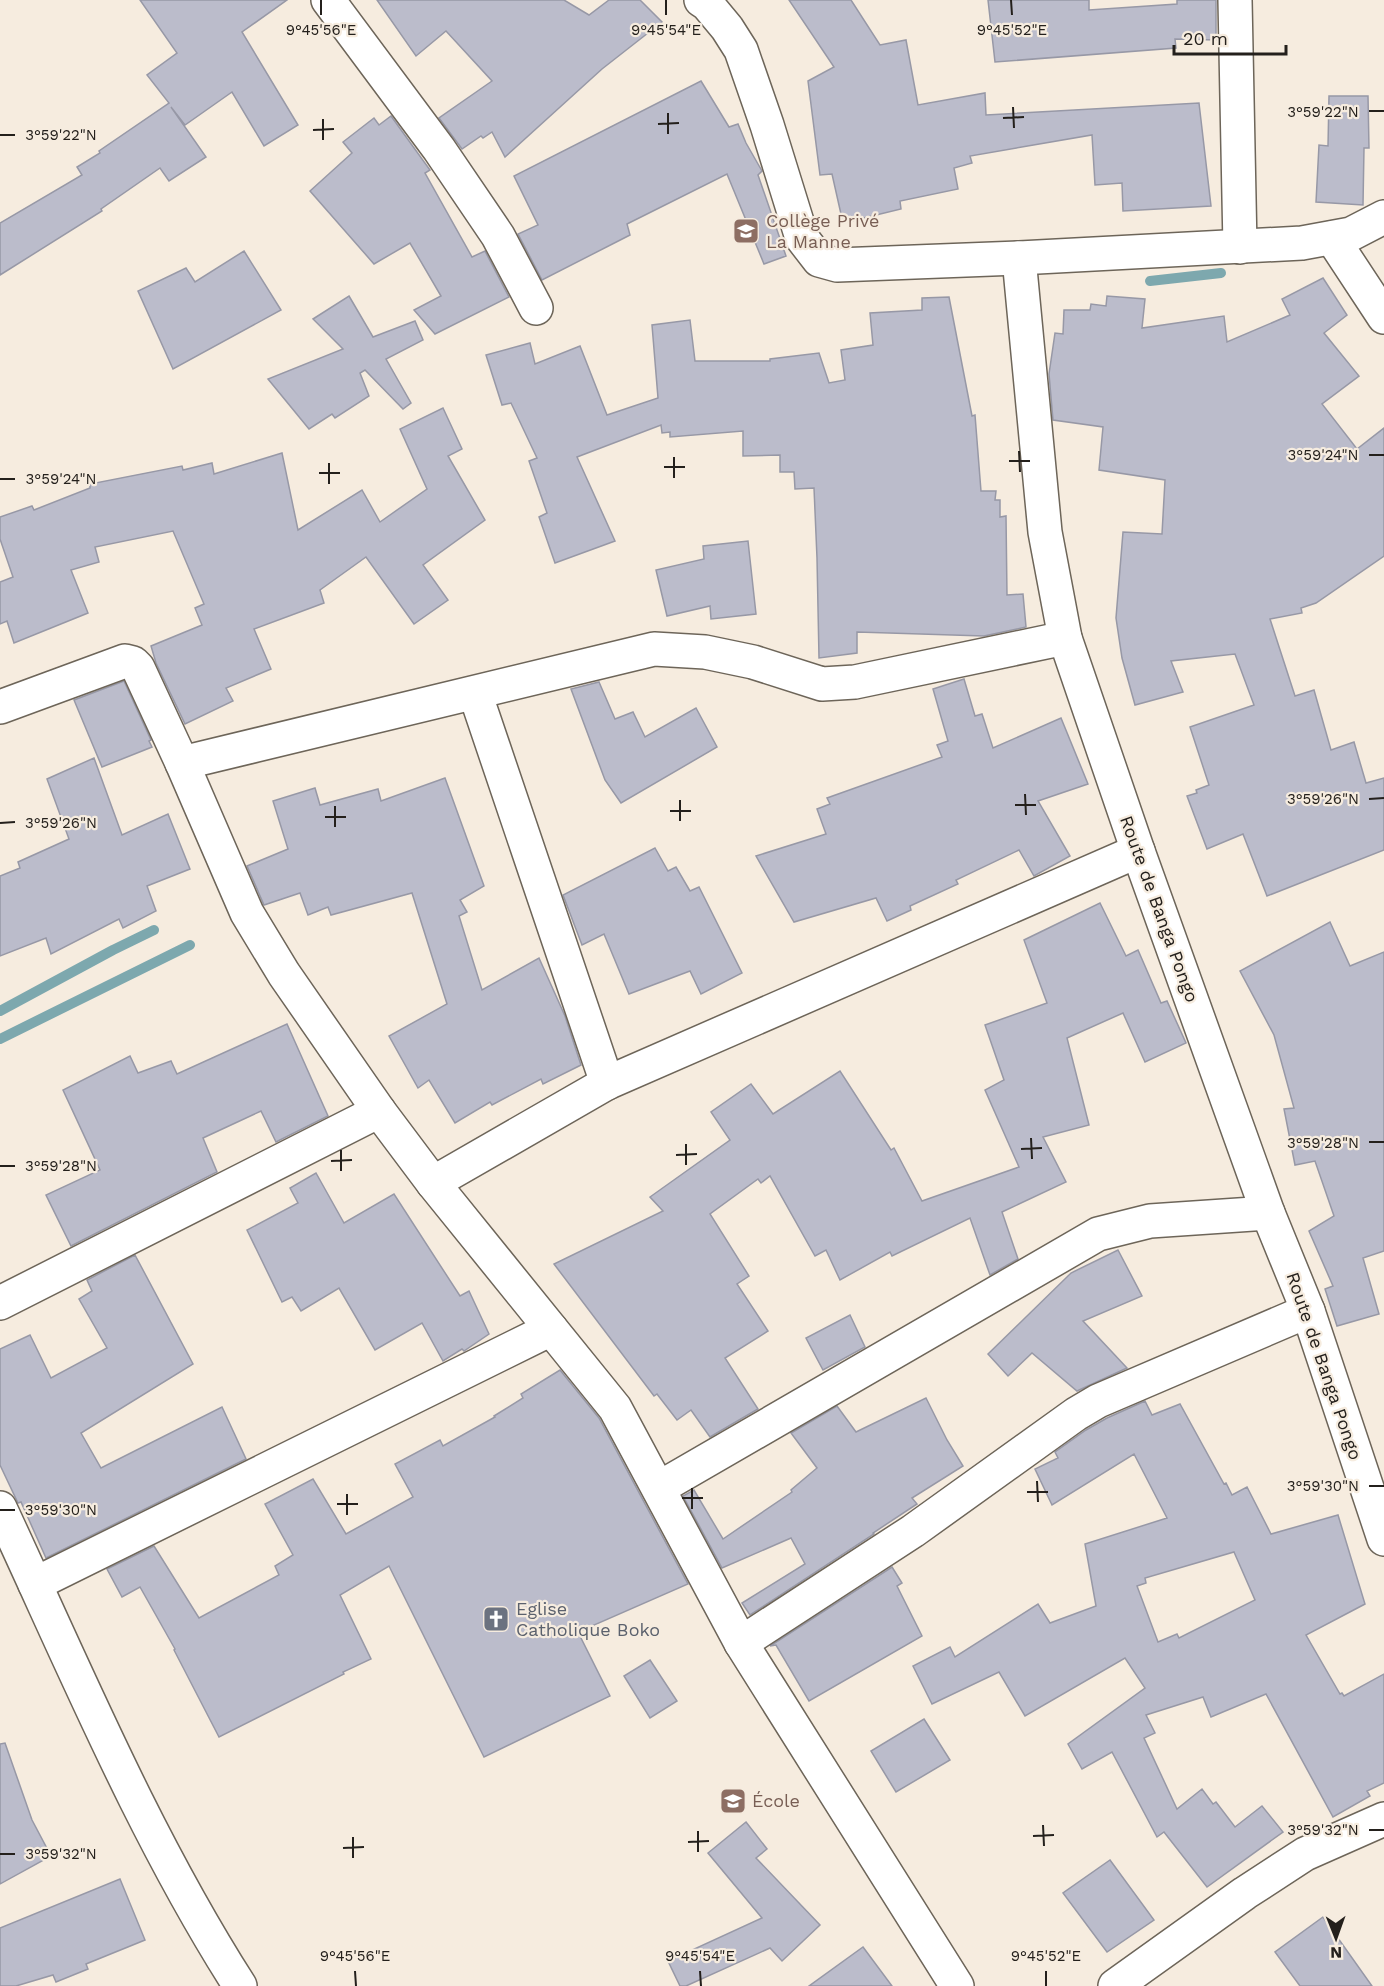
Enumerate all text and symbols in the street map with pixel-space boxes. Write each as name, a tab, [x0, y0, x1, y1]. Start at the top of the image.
scale bar	[1174, 18, 1286, 56]
text: 9°45'56"E	[286, 21, 356, 39]
text: 9°45'54"E	[631, 21, 701, 39]
text: 9°45'52"E	[977, 21, 1047, 39]
text: 20 m	[1183, 28, 1228, 49]
text: 3°59'22"N	[1287, 103, 1359, 121]
text: 3°59'22"N	[25, 126, 97, 144]
place label: Collège Privé La Manne	[766, 210, 880, 252]
school or university icon: Collège Privé La Manne	[731, 216, 761, 246]
text: 3°59'24"N	[1288, 446, 1358, 464]
text: 3°59'24"N	[26, 470, 96, 488]
text: 3°59'26"N	[1287, 790, 1359, 808]
street label: Route de Banga Pongo	[1116, 813, 1203, 1005]
text: 3°59'26"N	[25, 814, 97, 832]
text: 3°59'28"N	[1287, 1134, 1359, 1152]
text: 3°59'28"N	[25, 1157, 97, 1175]
street label: Route de Banga Pongo	[1282, 1269, 1366, 1462]
text: 3°59'30"N	[1287, 1477, 1359, 1495]
text: 3°59'30"N	[25, 1501, 97, 1519]
place label: Eglise Catholique Boko	[516, 1598, 660, 1640]
church icon: Eglise Catholique Boko	[481, 1604, 511, 1634]
school or university icon: École	[718, 1786, 748, 1816]
place label: École	[752, 1790, 800, 1811]
text: 3°59'32"N	[1287, 1821, 1359, 1839]
text: 3°59'32"N	[25, 1845, 97, 1863]
north arrow	[1306, 1908, 1366, 1968]
text: N	[1330, 1943, 1342, 1962]
text: 9°45'56"E	[320, 1947, 390, 1965]
text: 9°45'54"E	[665, 1947, 735, 1965]
text: 9°45'52"E	[1011, 1947, 1081, 1965]

